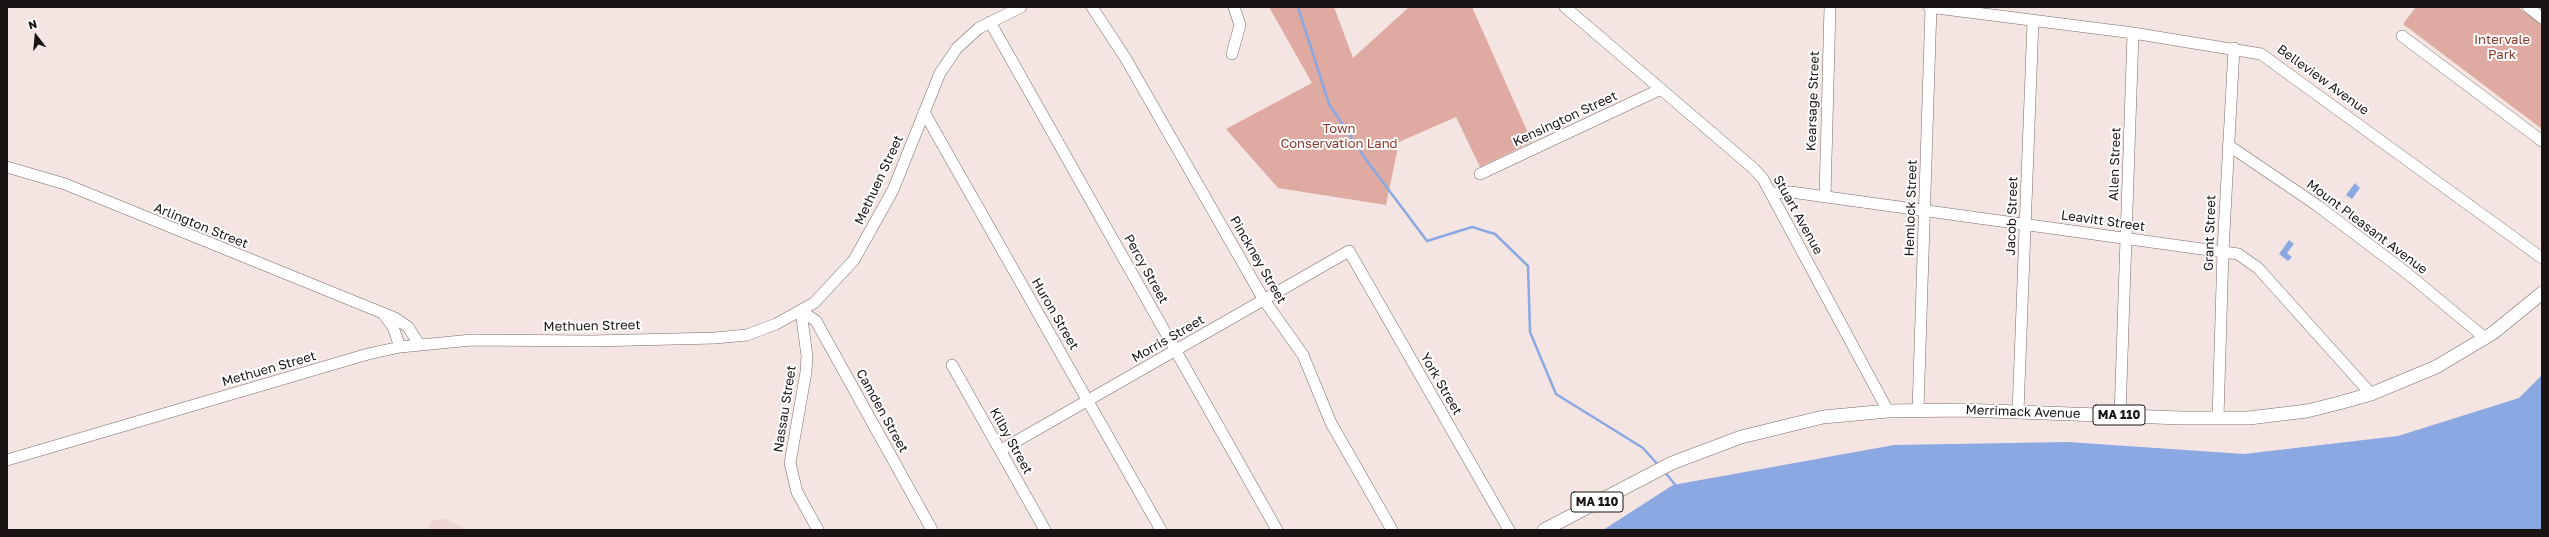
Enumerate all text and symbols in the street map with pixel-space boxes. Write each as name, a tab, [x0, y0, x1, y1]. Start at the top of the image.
north arrow	[16, 16, 56, 56]
text: N	[27, 17, 38, 31]
park label: Intervale Park	[2474, 32, 2530, 63]
street label: Belleview Avenue	[2274, 41, 2372, 119]
street label: Kearsage Street	[1803, 51, 1823, 151]
street label: Kensington Street	[1510, 88, 1620, 150]
park label: Town Conservation Land	[1280, 121, 1398, 152]
street label: Allen Street	[2106, 127, 2124, 201]
street label: Methuen Street	[851, 133, 907, 227]
street label: Hemlock Street	[1902, 159, 1920, 257]
street label: Stuart Avenue	[1770, 173, 1826, 257]
street label: Jacob Street	[2003, 176, 2021, 256]
street label: Mount Pleasant Avenue	[2304, 177, 2430, 277]
street label: Grant Street	[2201, 195, 2219, 271]
street label: Arlington Street	[152, 200, 250, 252]
street label: Leavitt Street	[2060, 207, 2146, 235]
street label: Pinckney Street	[1227, 213, 1289, 307]
street label: Percy Street	[1121, 232, 1171, 306]
street label: Huron Street	[1028, 275, 1082, 353]
street label: Morris Street	[1129, 312, 1207, 366]
street label: Methuen Street	[543, 317, 641, 335]
street label: Methuen Street	[220, 348, 318, 390]
street label: York Street	[1417, 350, 1465, 418]
street label: Nassau Street	[770, 364, 800, 454]
street label: Camden Street	[853, 367, 911, 455]
street label: Merrimack Avenue	[1965, 402, 2081, 422]
street label: Kilby Street	[986, 405, 1036, 477]
road number: MA 110	[2093, 405, 2145, 425]
road number: MA 110	[1571, 492, 1623, 512]

